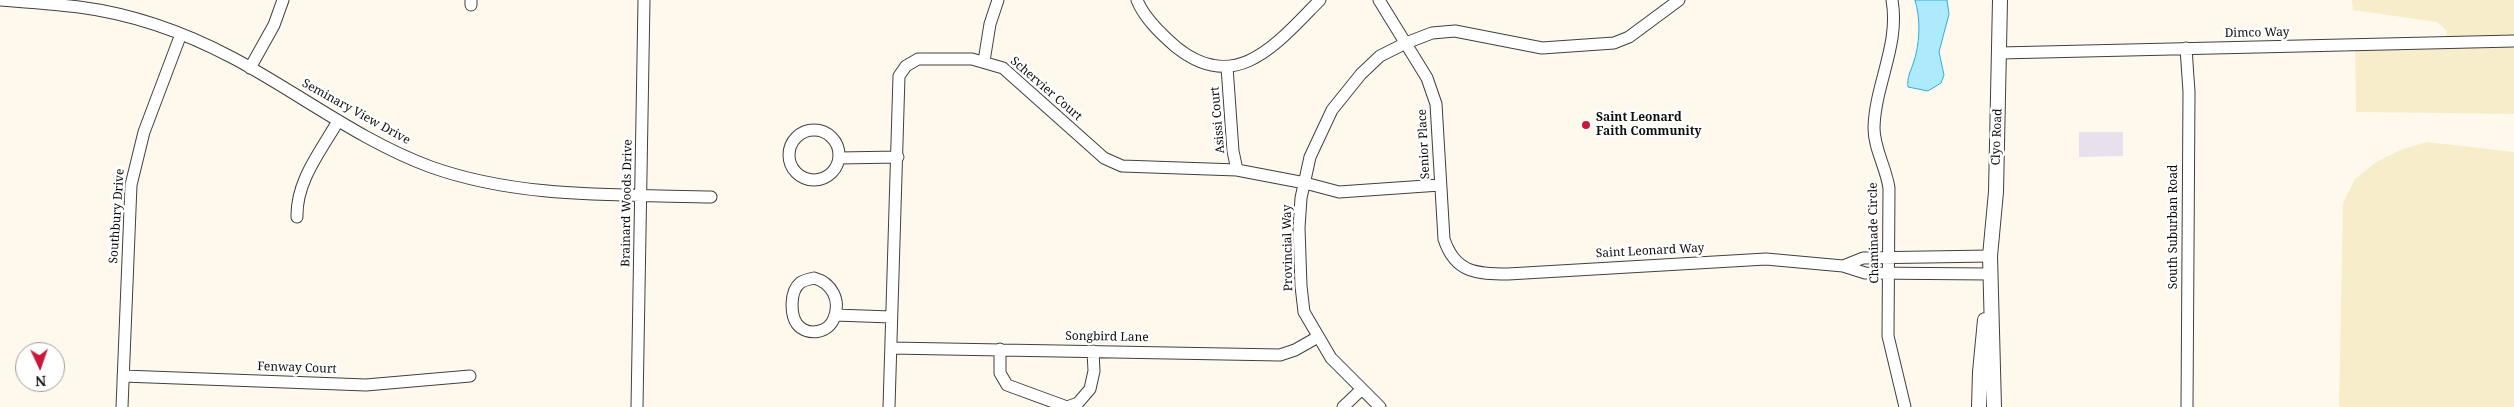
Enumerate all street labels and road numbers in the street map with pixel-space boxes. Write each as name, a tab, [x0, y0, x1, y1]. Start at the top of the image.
street label: Dimco Way	[2224, 25, 2290, 41]
street label: Schervier Court	[1007, 54, 1085, 124]
street label: Seminary View Drive	[299, 76, 413, 148]
street label: Asissi Court	[1208, 86, 1228, 154]
street label: Clyo Road	[1989, 108, 2005, 166]
street label: Senior Place	[1415, 109, 1433, 179]
street label: Brainard Woods Drive	[619, 139, 635, 267]
street label: South Suburban Road	[2167, 165, 2181, 289]
street label: Southbury Drive	[107, 168, 127, 264]
street label: Chaminade Circle	[1866, 182, 1882, 284]
street label: Provincial Way	[1280, 205, 1296, 291]
street label: Saint Leonard Way	[1595, 241, 1705, 261]
street label: Songbird Lane	[1065, 329, 1149, 345]
street label: Fenway Court	[257, 359, 337, 377]

